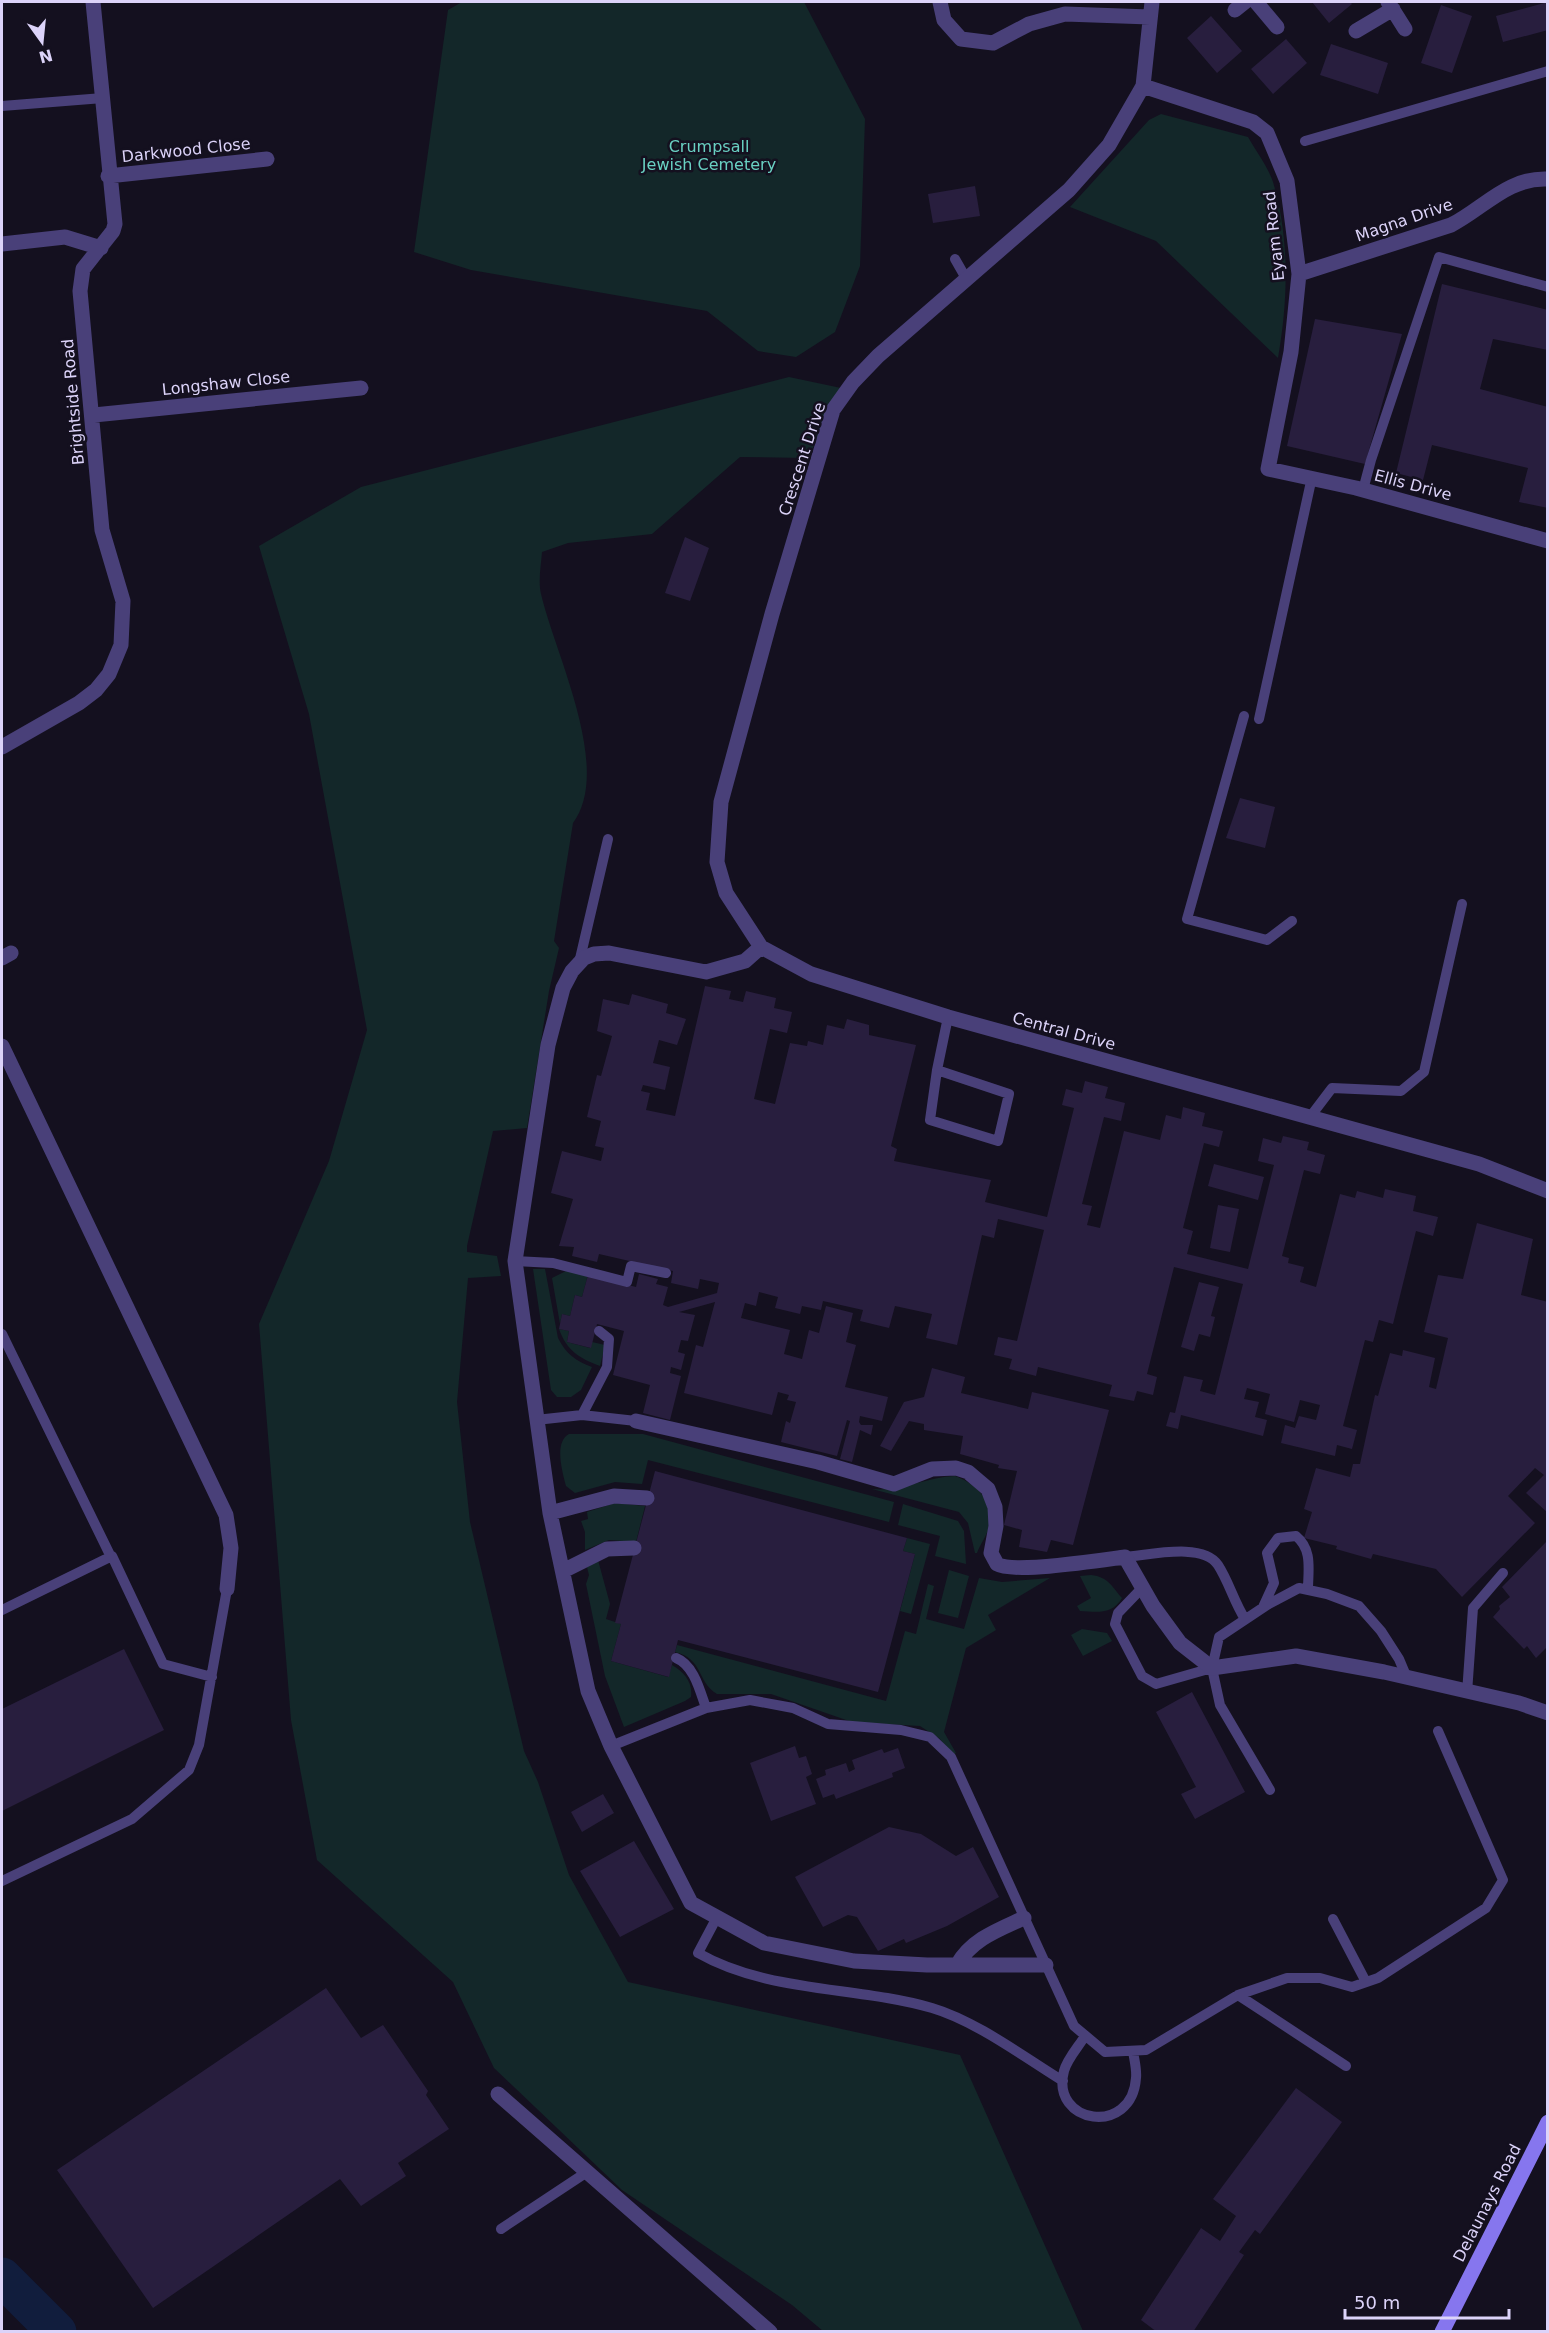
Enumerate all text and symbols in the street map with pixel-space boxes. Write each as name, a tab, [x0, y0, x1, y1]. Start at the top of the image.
north arrow	[12, 12, 72, 72]
text: N	[37, 45, 55, 67]
street label: Darkwood Close	[121, 134, 251, 166]
park label: Crumpsall Jewish Cemetery	[641, 137, 776, 174]
street label: Eyam Road	[1260, 190, 1288, 282]
street label: Magna Drive	[1353, 195, 1455, 245]
street label: Brightside Road	[58, 338, 88, 466]
street label: Longshaw Close	[161, 367, 291, 399]
street label: Crescent Drive	[775, 400, 829, 518]
street label: Ellis Drive	[1372, 466, 1454, 504]
street label: Central Drive	[1010, 1008, 1118, 1054]
street label: Delaunays Road	[1449, 2141, 1525, 2265]
scale bar	[1345, 2282, 1508, 2320]
text: 50 m	[1354, 2292, 1400, 2313]

